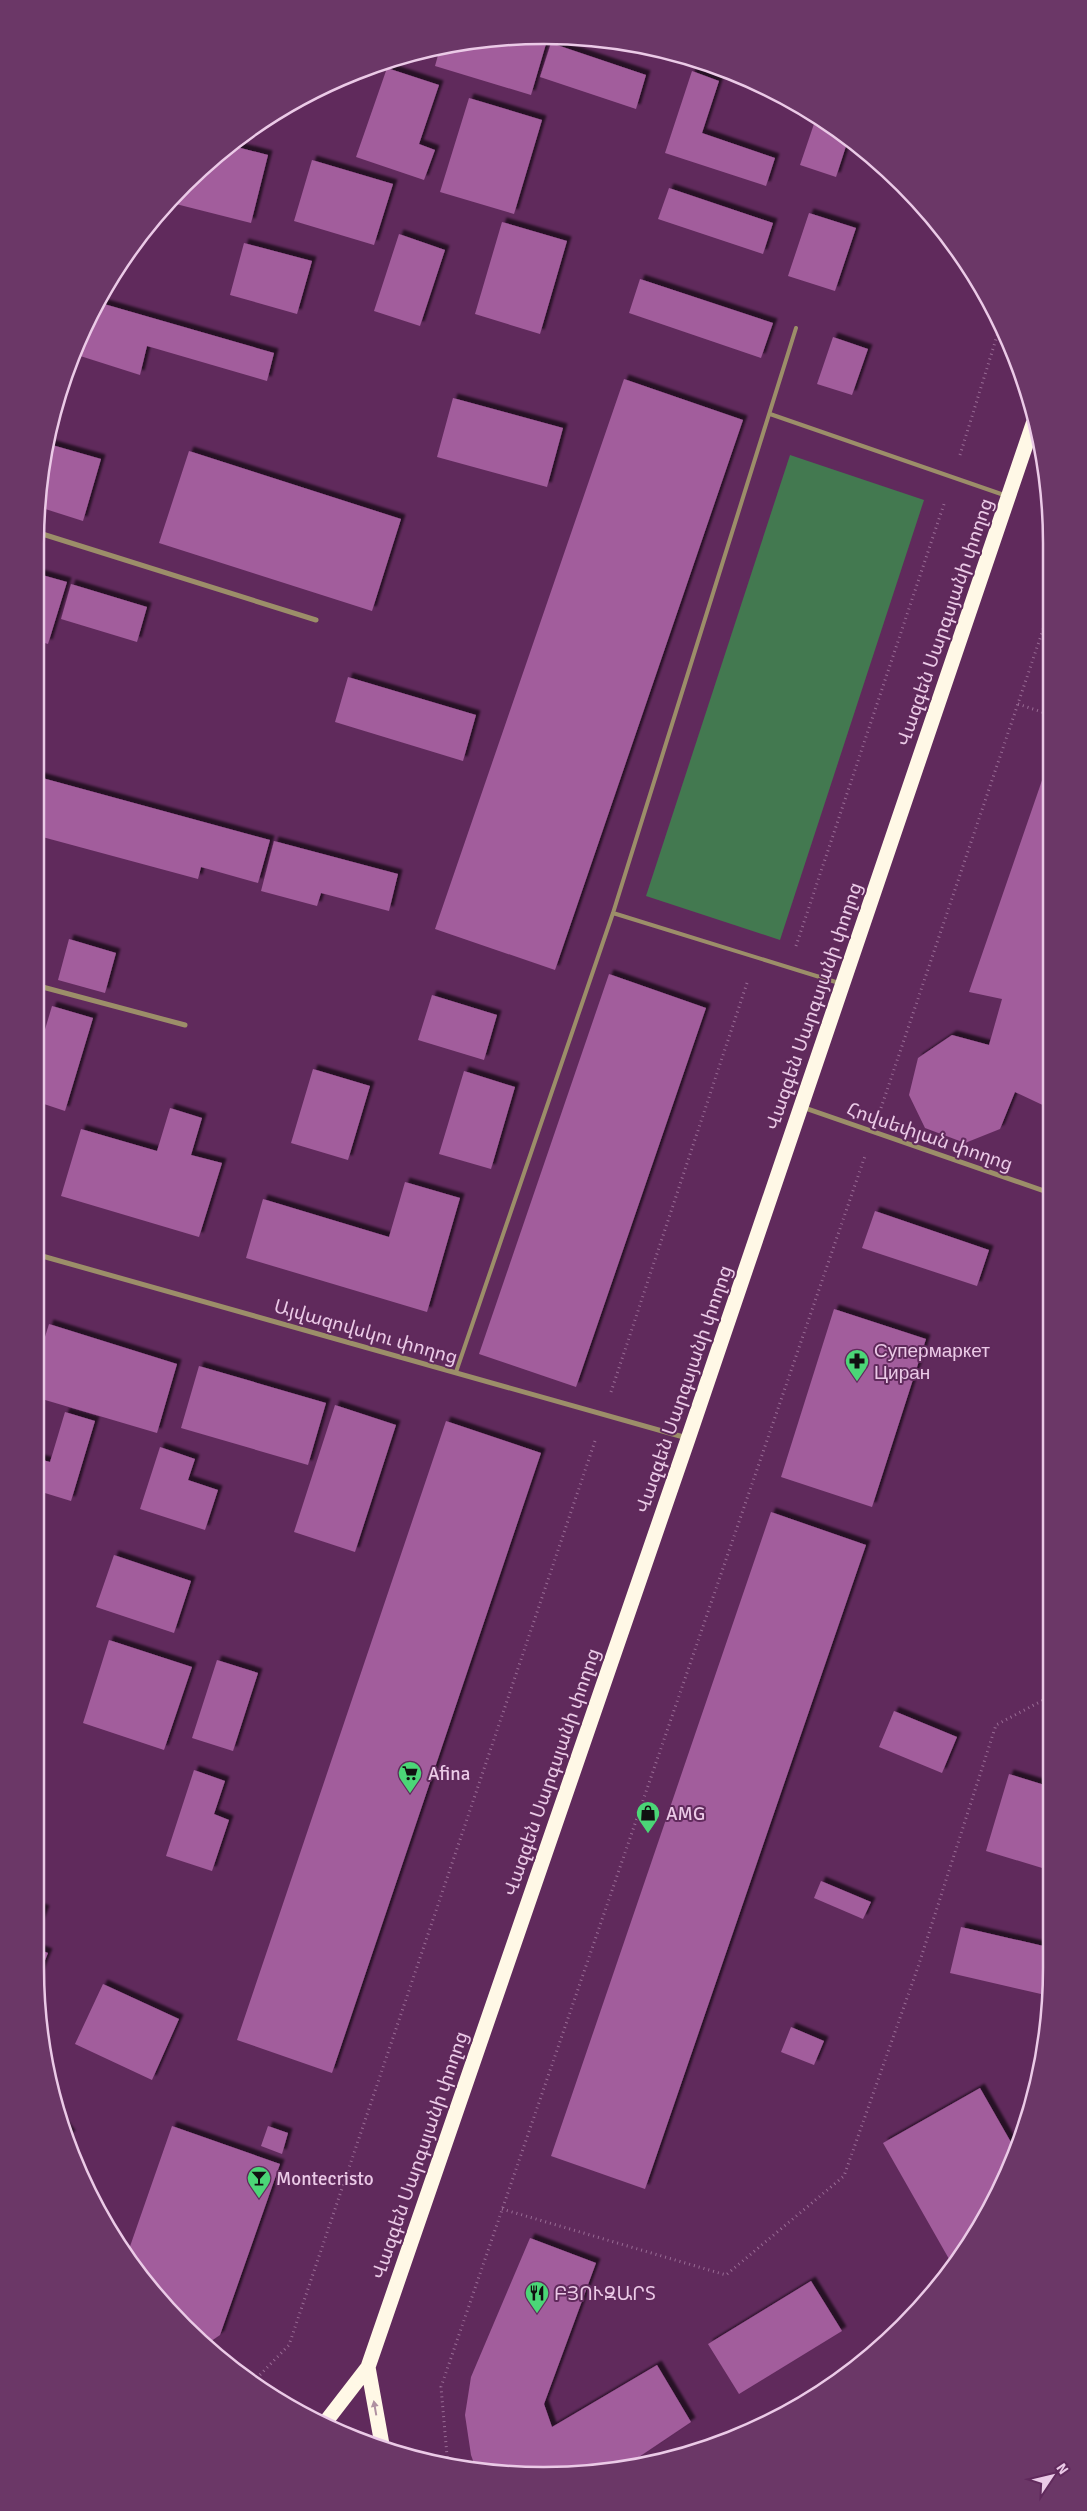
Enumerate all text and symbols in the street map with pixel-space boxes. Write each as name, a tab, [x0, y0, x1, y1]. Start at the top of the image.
street label: Վազգեն Սարգսյանի փողոց	[891, 495, 999, 750]
street label: Վազգեն Սարգսյանի փողոց	[760, 879, 868, 1134]
street label: Հովսեփյան փողոց	[844, 1097, 1016, 1177]
street label: Վազգեն Սարգսյանի փողոց	[630, 1262, 738, 1517]
street label: Այվազովսկու փողոց	[271, 1294, 460, 1370]
place label: Супермаркет Циран	[874, 1339, 990, 1385]
pharmacy icon: Супермаркет Циран	[844, 1348, 870, 1382]
street label: Վազգեն Սարգսյանի փողոց	[498, 1645, 606, 1900]
supermarket icon: Afina	[397, 1760, 423, 1794]
place label: Afina	[428, 1762, 470, 1786]
shop icon: AMG	[635, 1800, 661, 1834]
place label: AMG	[666, 1802, 705, 1826]
street label: Վազգեն Սարգսյանի փողոց	[366, 2028, 474, 2283]
bar icon: Montecristo	[246, 2165, 272, 2199]
place label: Montecristo	[276, 2167, 374, 2191]
restaurant icon: ԲՅՈՒԶԱՐՏ	[524, 2280, 550, 2314]
place label: ԲՅՈՒԶԱՐՏ	[554, 2282, 656, 2306]
one-way arrow	[371, 2400, 379, 2416]
north arrow	[1027, 2451, 1077, 2501]
text: N	[1052, 2460, 1072, 2478]

